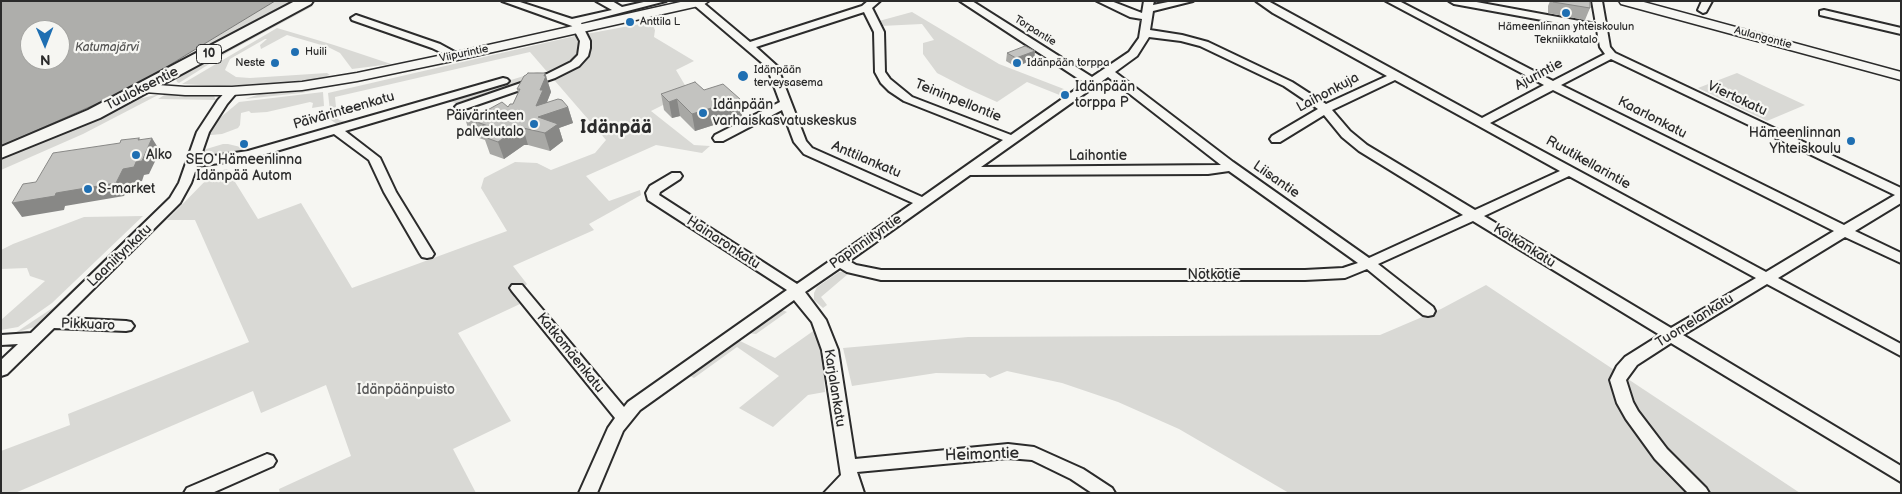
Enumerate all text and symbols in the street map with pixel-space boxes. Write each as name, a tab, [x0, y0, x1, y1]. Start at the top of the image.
marker: Hämeenlinnan yhteiskoulun Tekniikkatalo	[1560, 7, 1572, 19]
street label: Torpantie	[1012, 13, 1058, 49]
place label: Anttila L	[640, 15, 680, 29]
marker: Anttila L	[624, 16, 636, 28]
north arrow	[20, 20, 70, 70]
place label: Hämeenlinnan yhteiskoulun Tekniikkatalo	[1498, 20, 1634, 46]
street label: Aulangontie	[1733, 24, 1793, 52]
water label: Katumajärvi	[75, 41, 139, 55]
street label: Viipurintie	[438, 42, 490, 66]
road number: 10	[196, 44, 222, 64]
place label: Huili	[305, 45, 327, 59]
marker: Huili	[289, 46, 301, 58]
text: N	[40, 51, 51, 68]
street label: Ajurintie	[1512, 55, 1566, 95]
place label: Neste	[235, 56, 265, 70]
place label: Idänpään torppa	[1027, 56, 1109, 70]
marker: Neste	[269, 57, 281, 69]
marker: Idänpään torppa	[1011, 57, 1023, 69]
street label: Tuuloksentie	[103, 63, 181, 115]
place label: Idänpään terveysasema	[754, 63, 823, 89]
marker: Idänpään terveysasema	[736, 69, 750, 83]
street label: Laihonkuja	[1294, 70, 1362, 116]
street label: Teininpellontie	[912, 76, 1004, 126]
street label: Viertokatu	[1705, 78, 1769, 120]
place label: Idänpään torppa P	[1075, 79, 1135, 111]
street label: Päivärinteenkatu	[291, 89, 397, 133]
marker: Idänpään torppa P	[1059, 89, 1071, 101]
street label: Kaarlonkatu	[1615, 93, 1689, 143]
place label: Idänpään varhaiskasvatuskeskus	[713, 97, 857, 130]
marker: Idänpään varhaiskasvatuskeskus	[697, 107, 709, 119]
place label: Päivärinteen palvelutalo	[446, 108, 524, 140]
district label: Idänpää	[580, 117, 652, 139]
marker: Päivärinteen palvelutalo	[528, 118, 540, 130]
place label: Hämeenlinnan Yhteiskoulu	[1749, 125, 1841, 158]
street label: Ruutikellarintie	[1543, 133, 1633, 193]
marker: Hämeenlinnan Yhteiskoulu	[1845, 135, 1857, 147]
marker: SEO Hämeenlinna Idänpää Autom	[238, 138, 250, 150]
street label: Anttilankatu	[829, 138, 903, 182]
place label: Alko	[146, 147, 172, 163]
street label: Laihontie	[1069, 148, 1127, 164]
marker: Alko	[130, 149, 142, 161]
place label: SEO Hämeenlinna Idänpää Autom	[186, 152, 302, 184]
street label: Liisantie	[1249, 158, 1303, 202]
place label: S-market	[98, 181, 155, 197]
marker: S-market	[82, 183, 94, 195]
street label: Papinniityntie	[827, 211, 905, 273]
street label: Hainaronkatu	[683, 213, 763, 273]
street label: Kotkankatu	[1490, 220, 1558, 272]
street label: Laaniitynkatu	[84, 221, 156, 291]
street label: Notkotie	[1188, 267, 1240, 283]
street label: Tuomelankatu	[1653, 290, 1737, 352]
street label: Katkomäenkatu	[533, 310, 607, 396]
street label: Pikkuaro	[61, 316, 115, 334]
street label: Karjalankatu	[820, 348, 848, 428]
park label: Idänpäänpuisto	[357, 382, 455, 398]
street label: Heimontie	[944, 444, 1020, 466]

